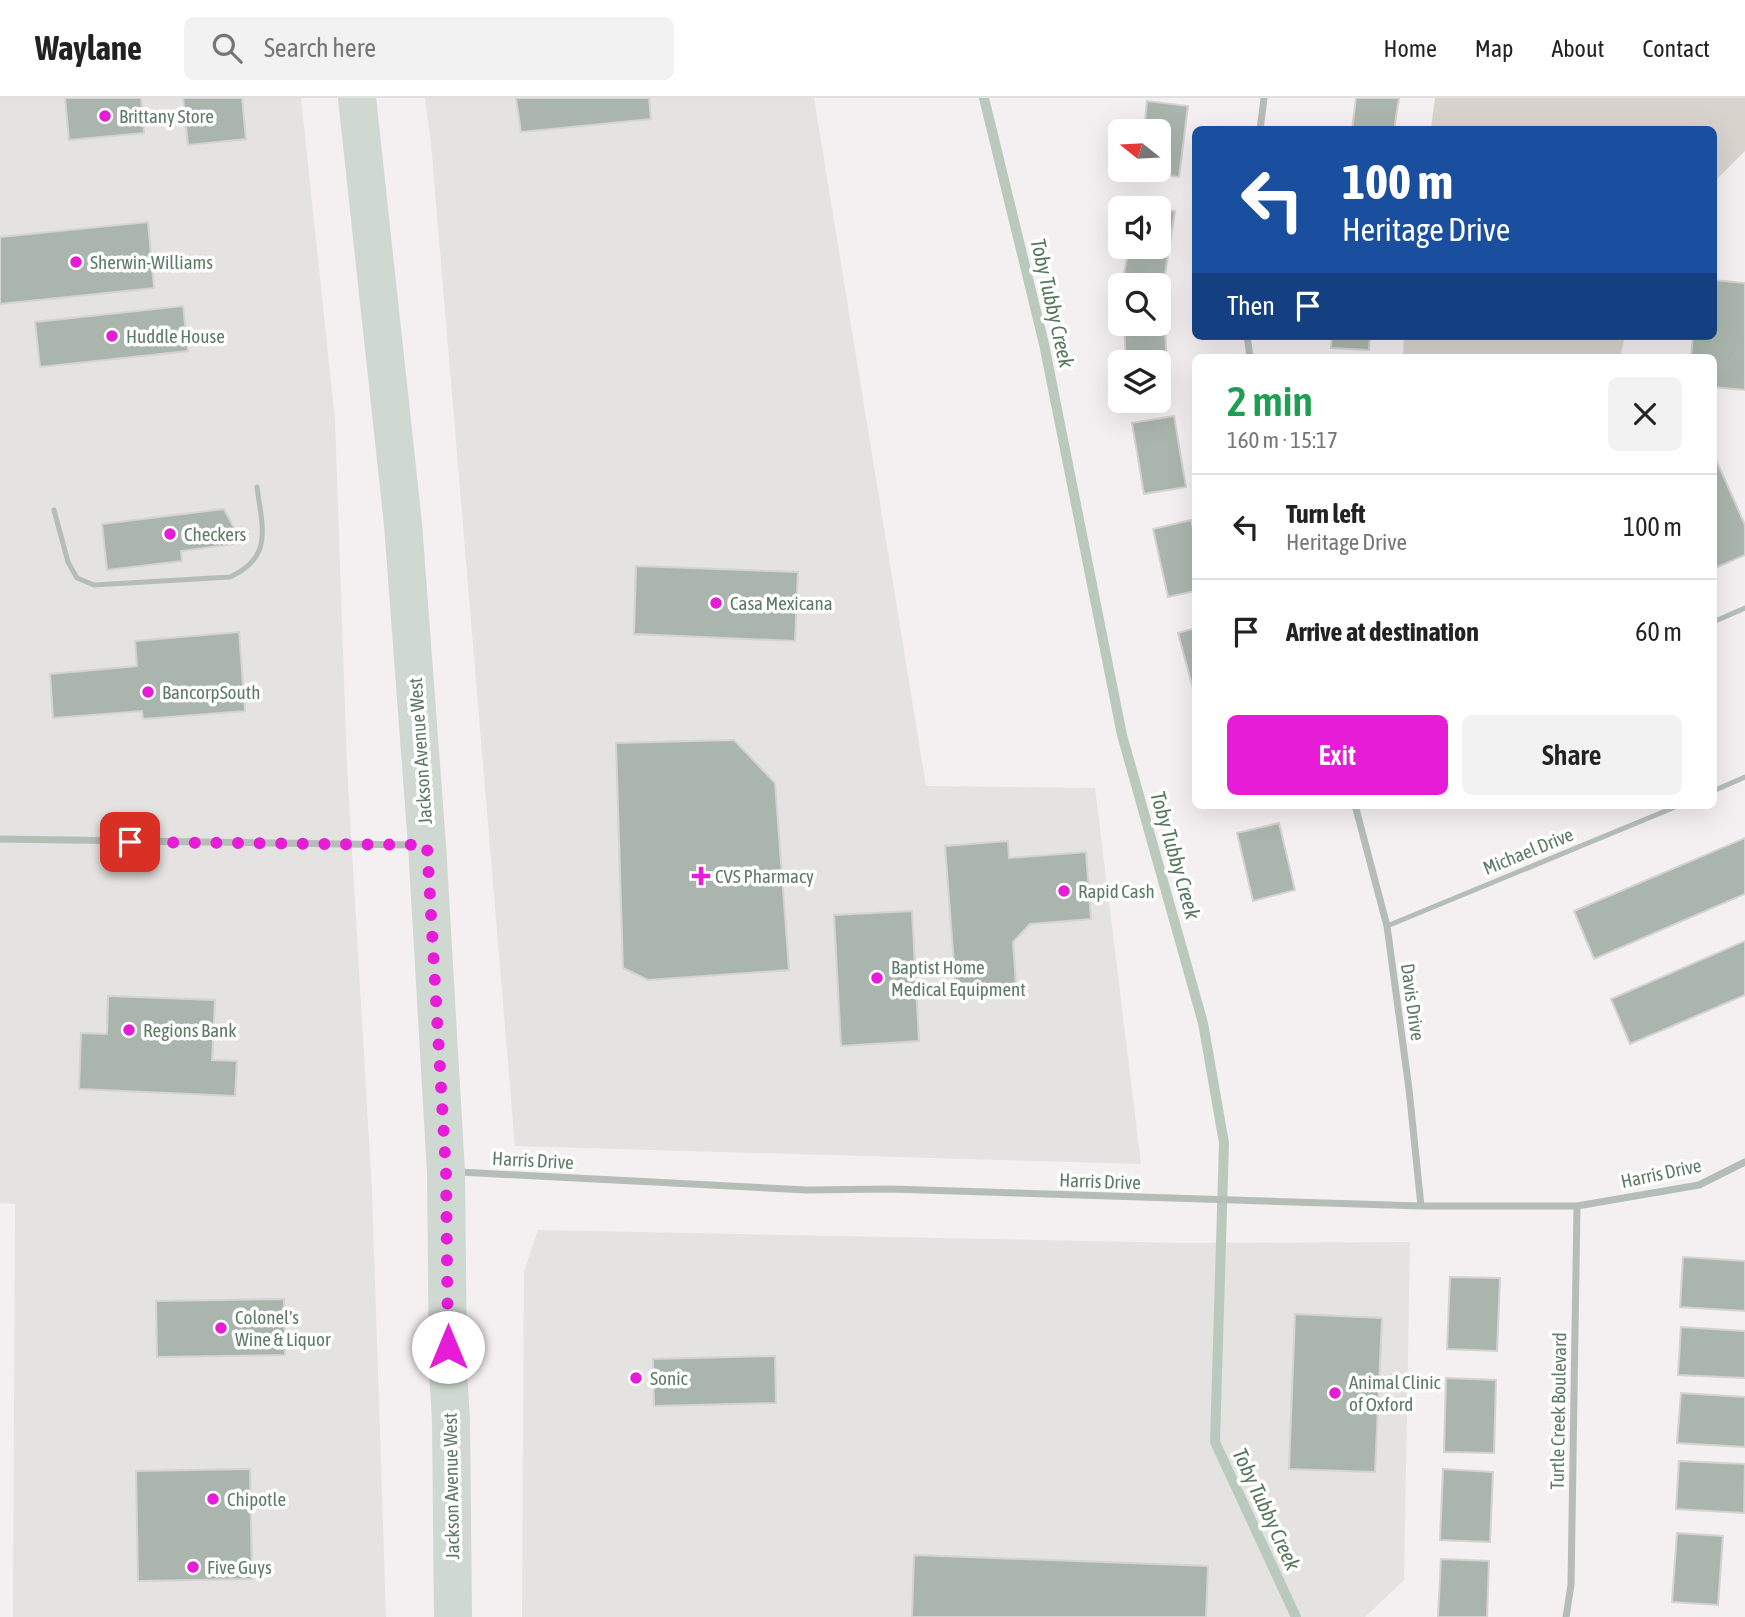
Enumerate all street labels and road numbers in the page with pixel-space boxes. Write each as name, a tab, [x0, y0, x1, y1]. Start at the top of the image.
street label: Jackson Avenue West	[404, 677, 436, 825]
street label: Michael Drive	[1480, 823, 1576, 879]
street label: Davis Drive	[1397, 962, 1429, 1042]
street label: Harris Drive	[492, 1147, 574, 1173]
street label: Harris Drive	[1619, 1154, 1703, 1192]
street label: Harris Drive	[1059, 1169, 1141, 1193]
street label: Turtle Creek Boulevard	[1546, 1332, 1570, 1490]
street label: Jackson Avenue West	[439, 1412, 463, 1560]

